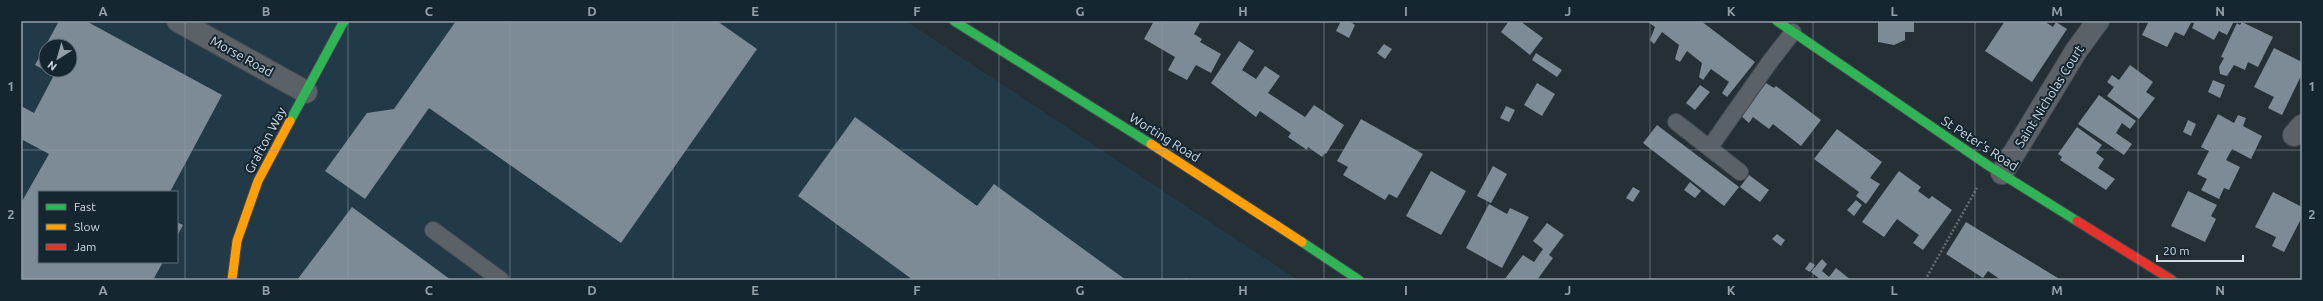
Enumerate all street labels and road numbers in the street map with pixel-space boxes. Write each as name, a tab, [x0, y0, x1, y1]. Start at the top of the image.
street label: Morse Road	[208, 33, 276, 79]
street label: Saint Nicholas Court	[2012, 42, 2086, 150]
street label: Grafton Way	[242, 104, 288, 176]
street label: Worting Road	[1127, 110, 1203, 164]
street label: St Peter's Road	[1939, 113, 2021, 173]

